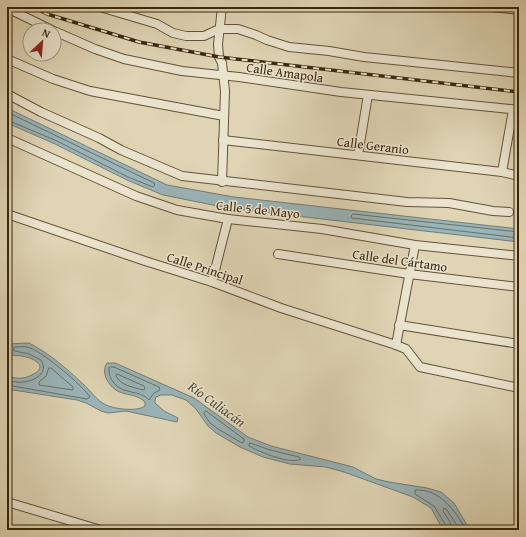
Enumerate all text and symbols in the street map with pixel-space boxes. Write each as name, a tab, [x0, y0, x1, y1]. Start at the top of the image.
north arrow	[22, 22, 62, 62]
text: N	[40, 24, 54, 42]
street label: Calle Amapola	[245, 58, 326, 87]
street label: Calle Geranio	[336, 132, 410, 159]
street label: Calle 5 de Mayo	[215, 196, 301, 223]
street label: Calle del Cártamo	[351, 244, 449, 277]
street label: Calle Principal	[164, 247, 246, 290]
water label: Río Culiacán	[183, 376, 250, 432]

